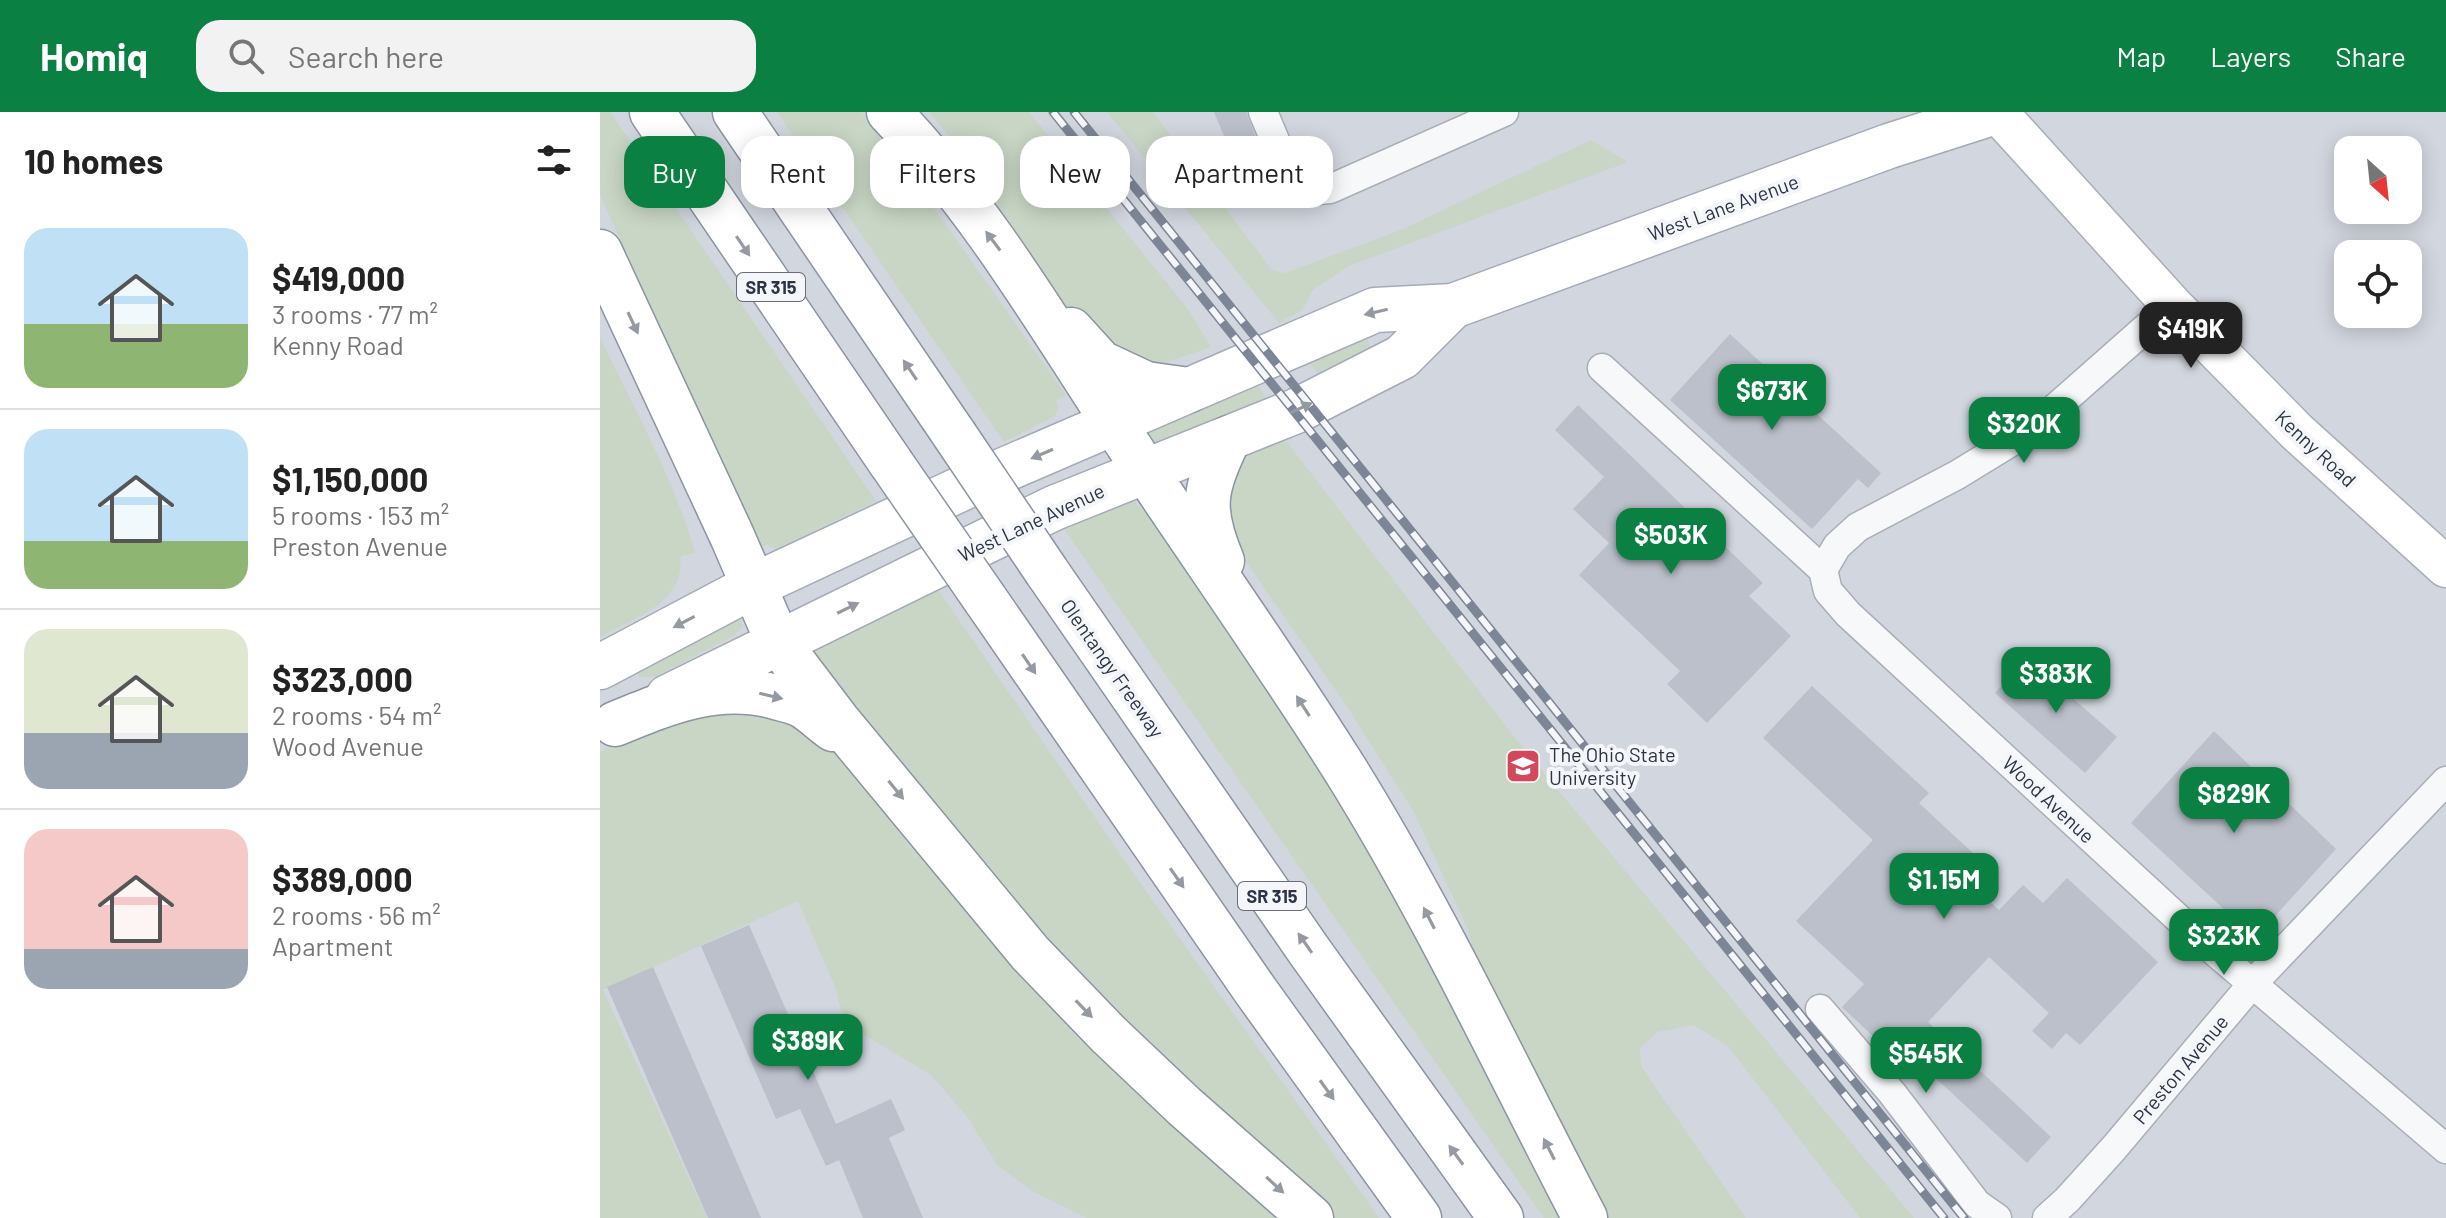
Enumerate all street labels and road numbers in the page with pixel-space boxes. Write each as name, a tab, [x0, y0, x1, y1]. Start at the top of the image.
street label: West Lane Avenue	[1644, 169, 1802, 245]
road number: SR 315	[737, 273, 805, 301]
street label: Kenny Road	[2271, 405, 2361, 491]
street label: West Lane Avenue	[954, 478, 1108, 566]
street label: Olentangy Freeway	[1056, 594, 1170, 742]
street label: Wood Avenue	[1998, 750, 2100, 848]
road number: SR 315	[1238, 882, 1306, 910]
street label: Preston Avenue	[2127, 1009, 2233, 1129]

